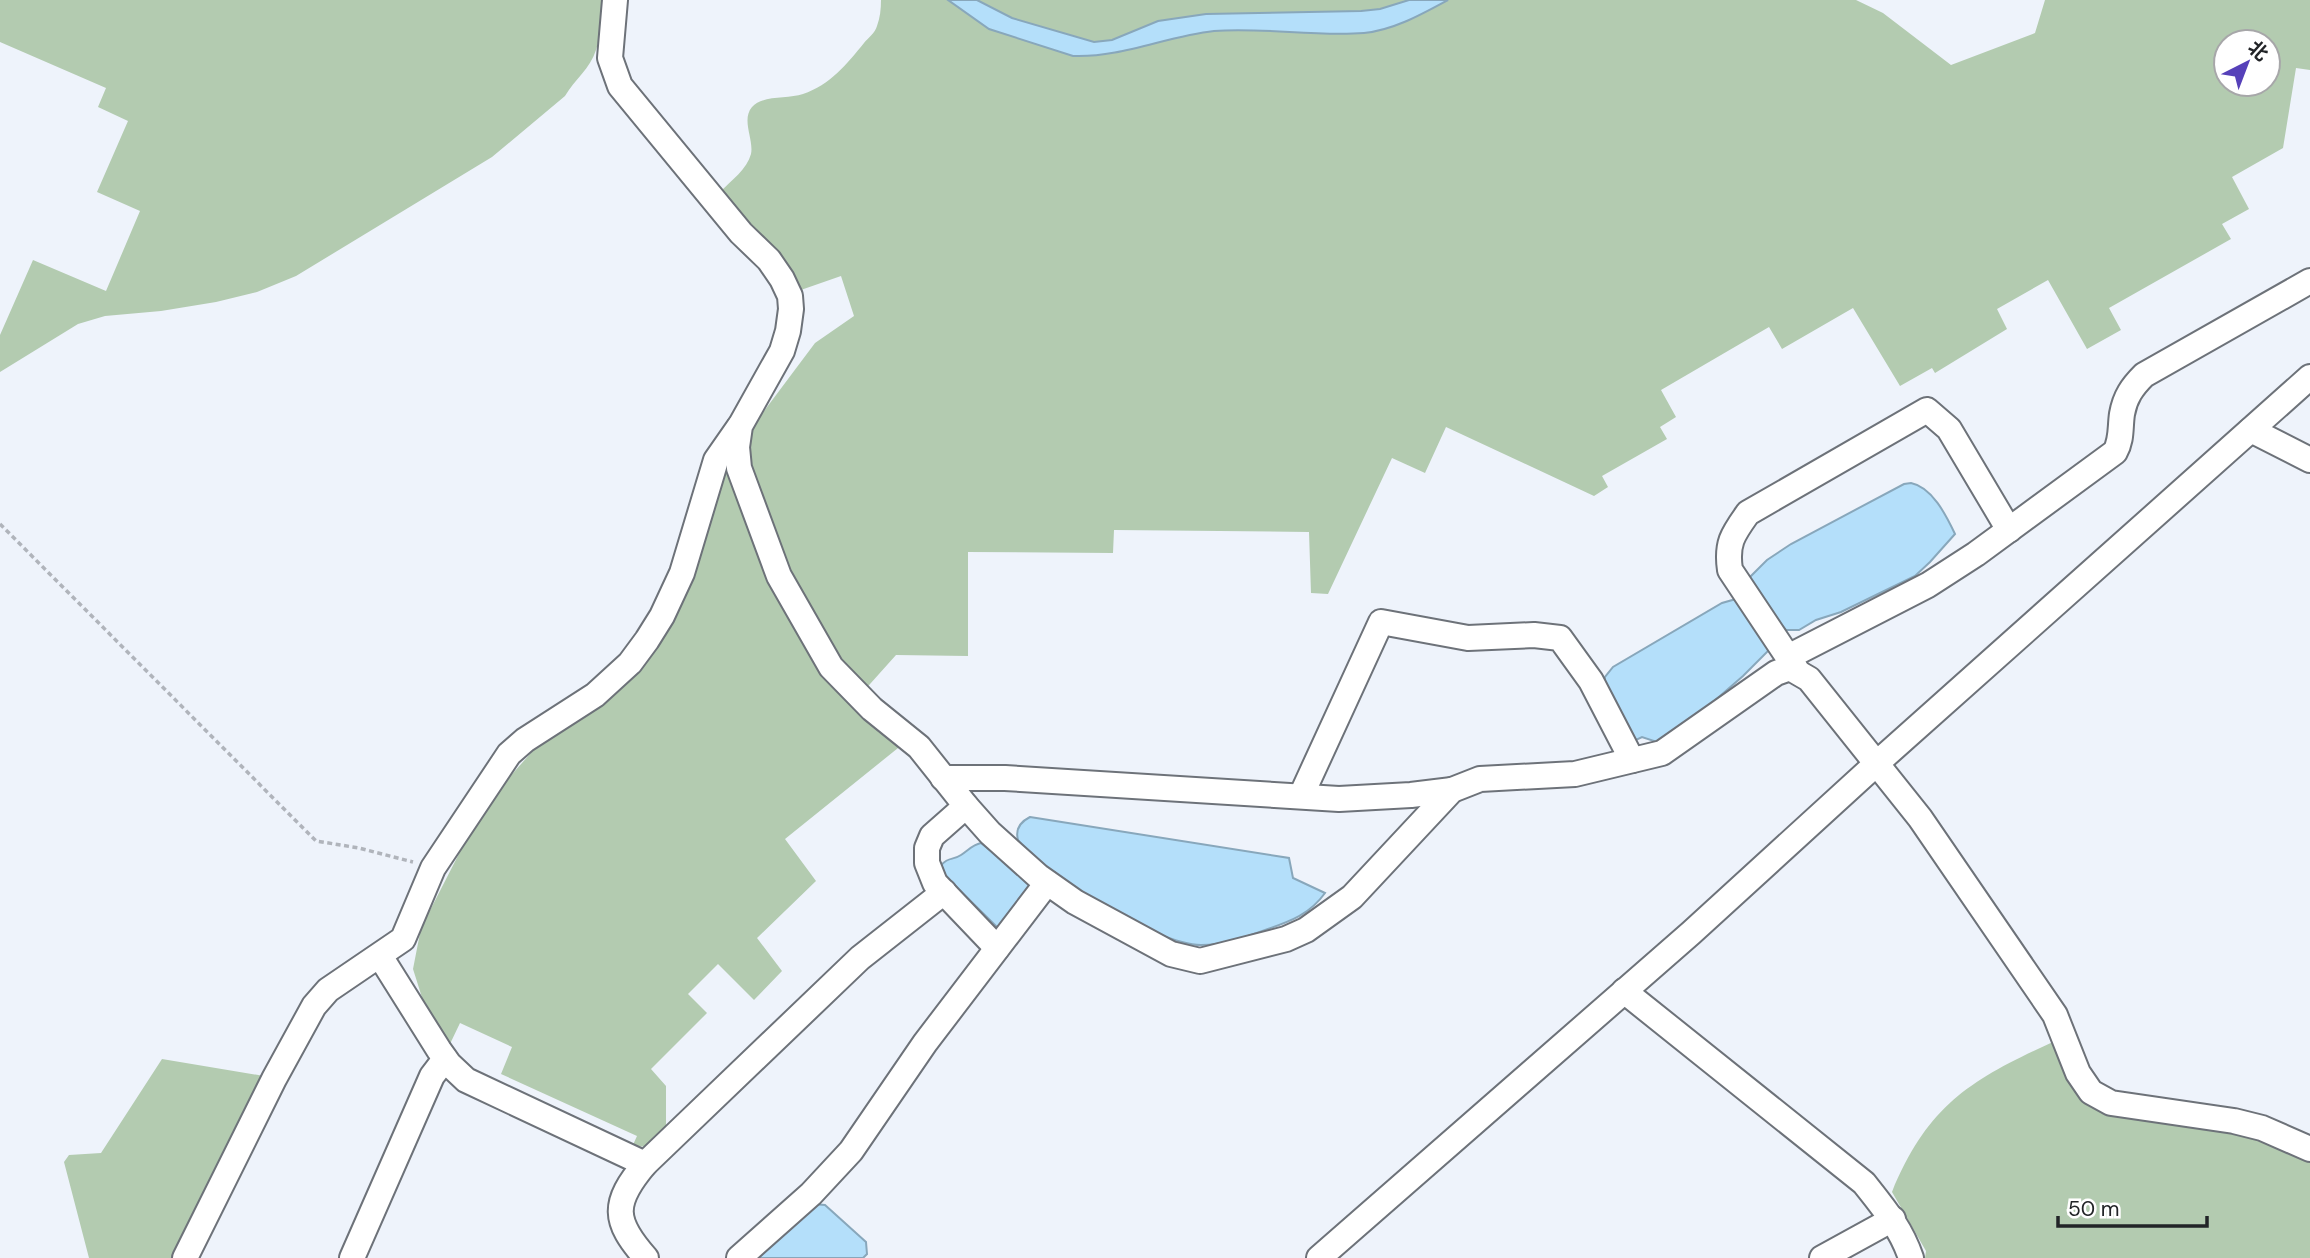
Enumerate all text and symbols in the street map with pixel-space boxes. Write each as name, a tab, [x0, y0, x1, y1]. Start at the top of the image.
north arrow	[2212, 28, 2282, 98]
text: 北	[2243, 35, 2273, 66]
scale bar	[2058, 1184, 2207, 1228]
text: 50 m	[2068, 1195, 2119, 1223]

